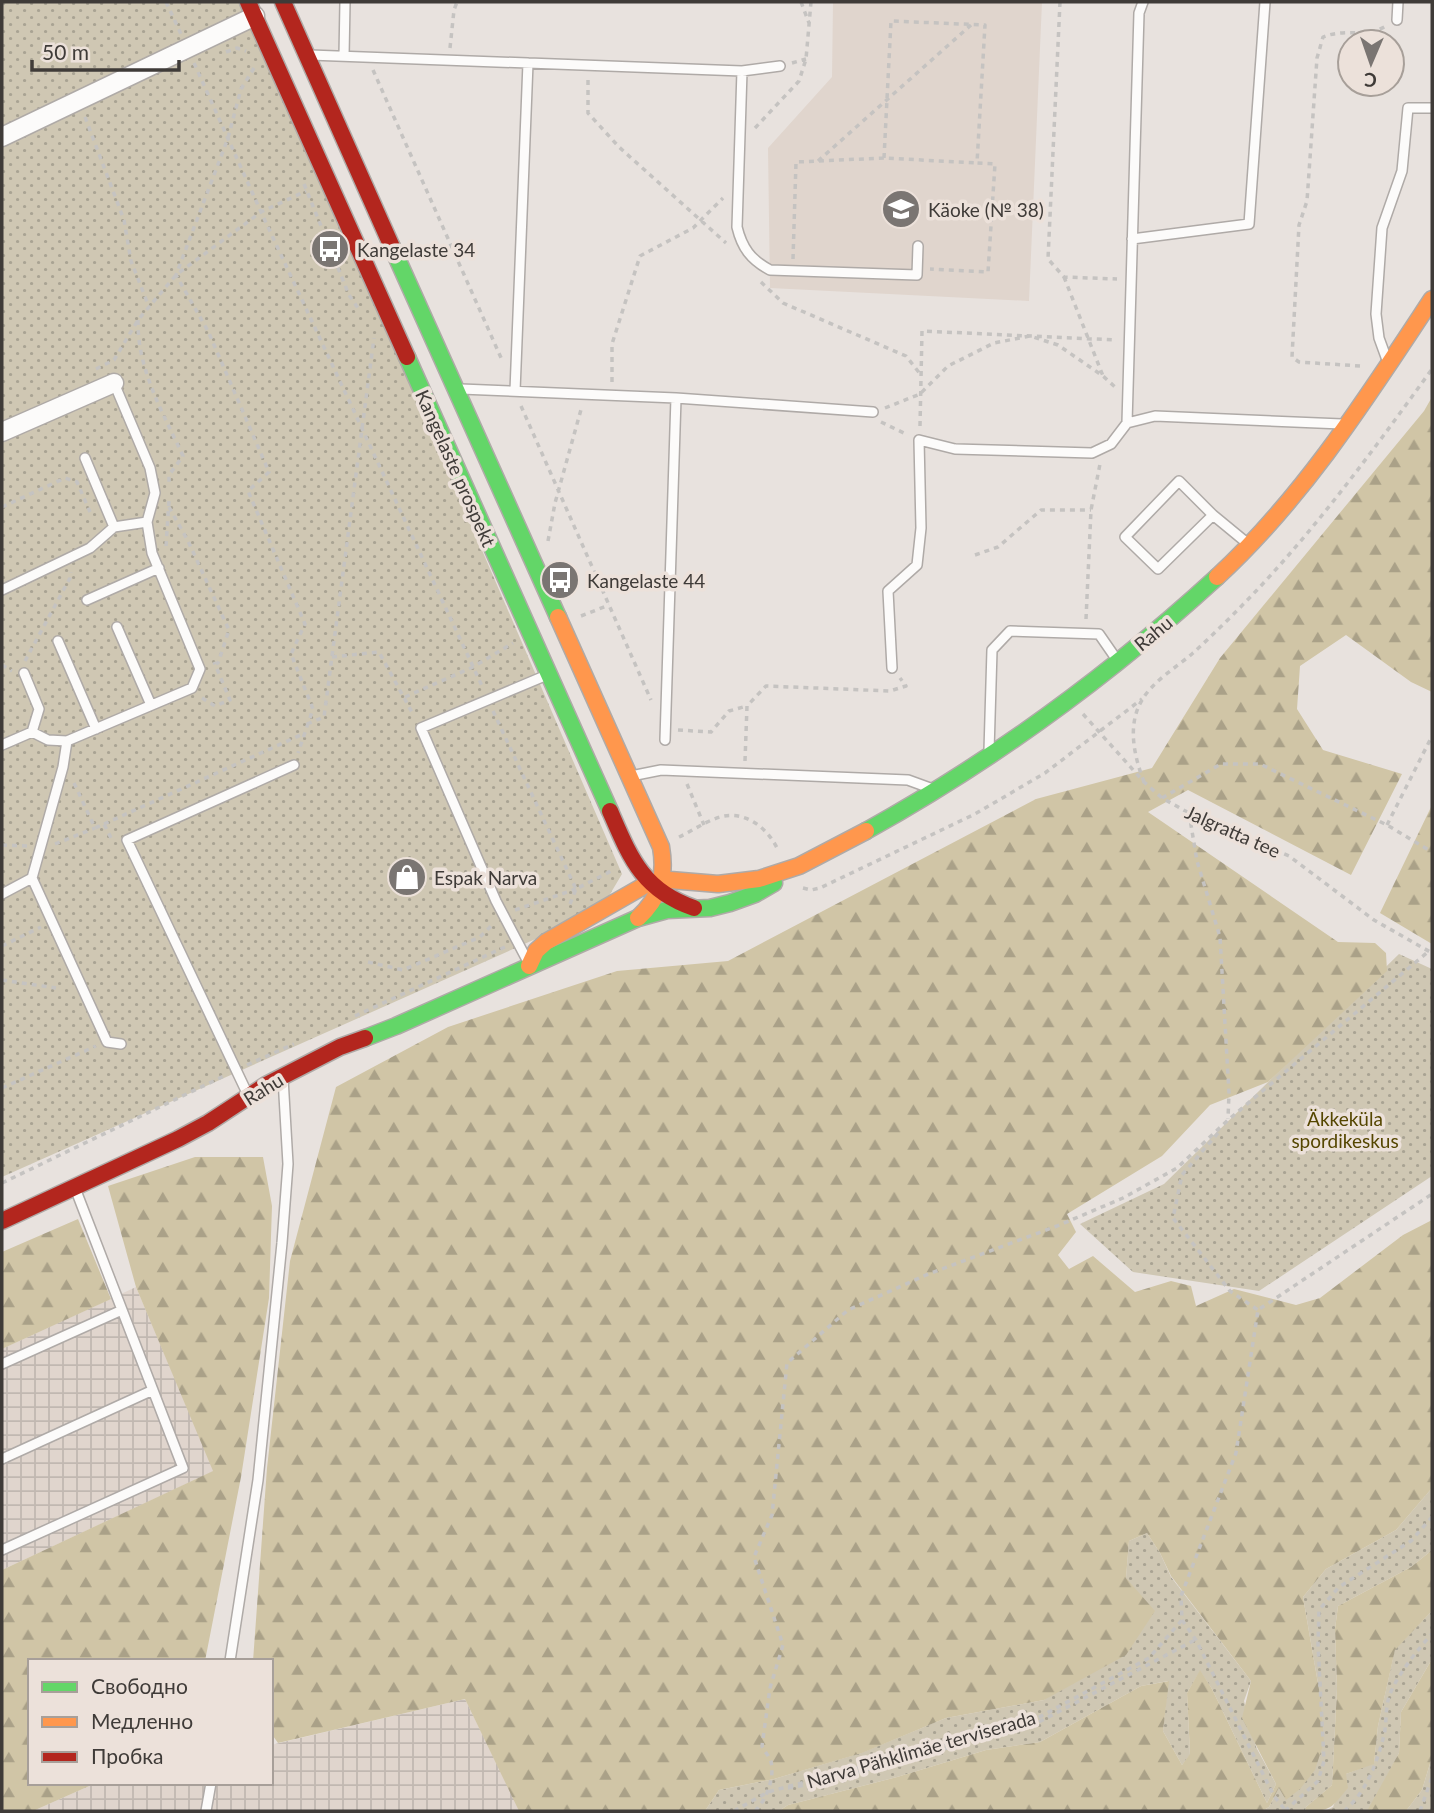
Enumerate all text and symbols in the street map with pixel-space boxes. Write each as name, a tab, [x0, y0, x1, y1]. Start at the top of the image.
scale bar	[32, 28, 178, 72]
north arrow	[1336, 28, 1406, 98]
text: 50 m	[42, 39, 89, 64]
text: С	[1363, 69, 1377, 92]
school or university icon: Käoke (№ 38)	[880, 188, 922, 230]
place label: Käoke (№ 38)	[928, 198, 1044, 221]
bus stop icon: Kangelaste 34	[309, 228, 351, 270]
place label: Kangelaste 34	[357, 238, 475, 261]
street label: Kangelaste prospekt	[411, 386, 501, 550]
bus stop icon: Kangelaste 44	[539, 559, 581, 601]
place label: Kangelaste 44	[587, 569, 705, 592]
street label: Rahu	[1129, 611, 1177, 655]
street label: Jalgratta tee	[1182, 800, 1284, 862]
shop icon: Espak Narva	[386, 856, 428, 898]
place label: Espak Narva	[434, 866, 537, 889]
street label: Rahu	[239, 1068, 287, 1110]
park label: Äkkeküla spordikeskus	[1291, 1107, 1399, 1152]
legend	[28, 1659, 273, 1785]
text: Свободно	[91, 1673, 188, 1698]
street label: Narva Pähklimäe terviserada	[804, 1705, 1038, 1793]
text: Медленно	[91, 1708, 193, 1733]
text: Пробка	[91, 1743, 164, 1768]

